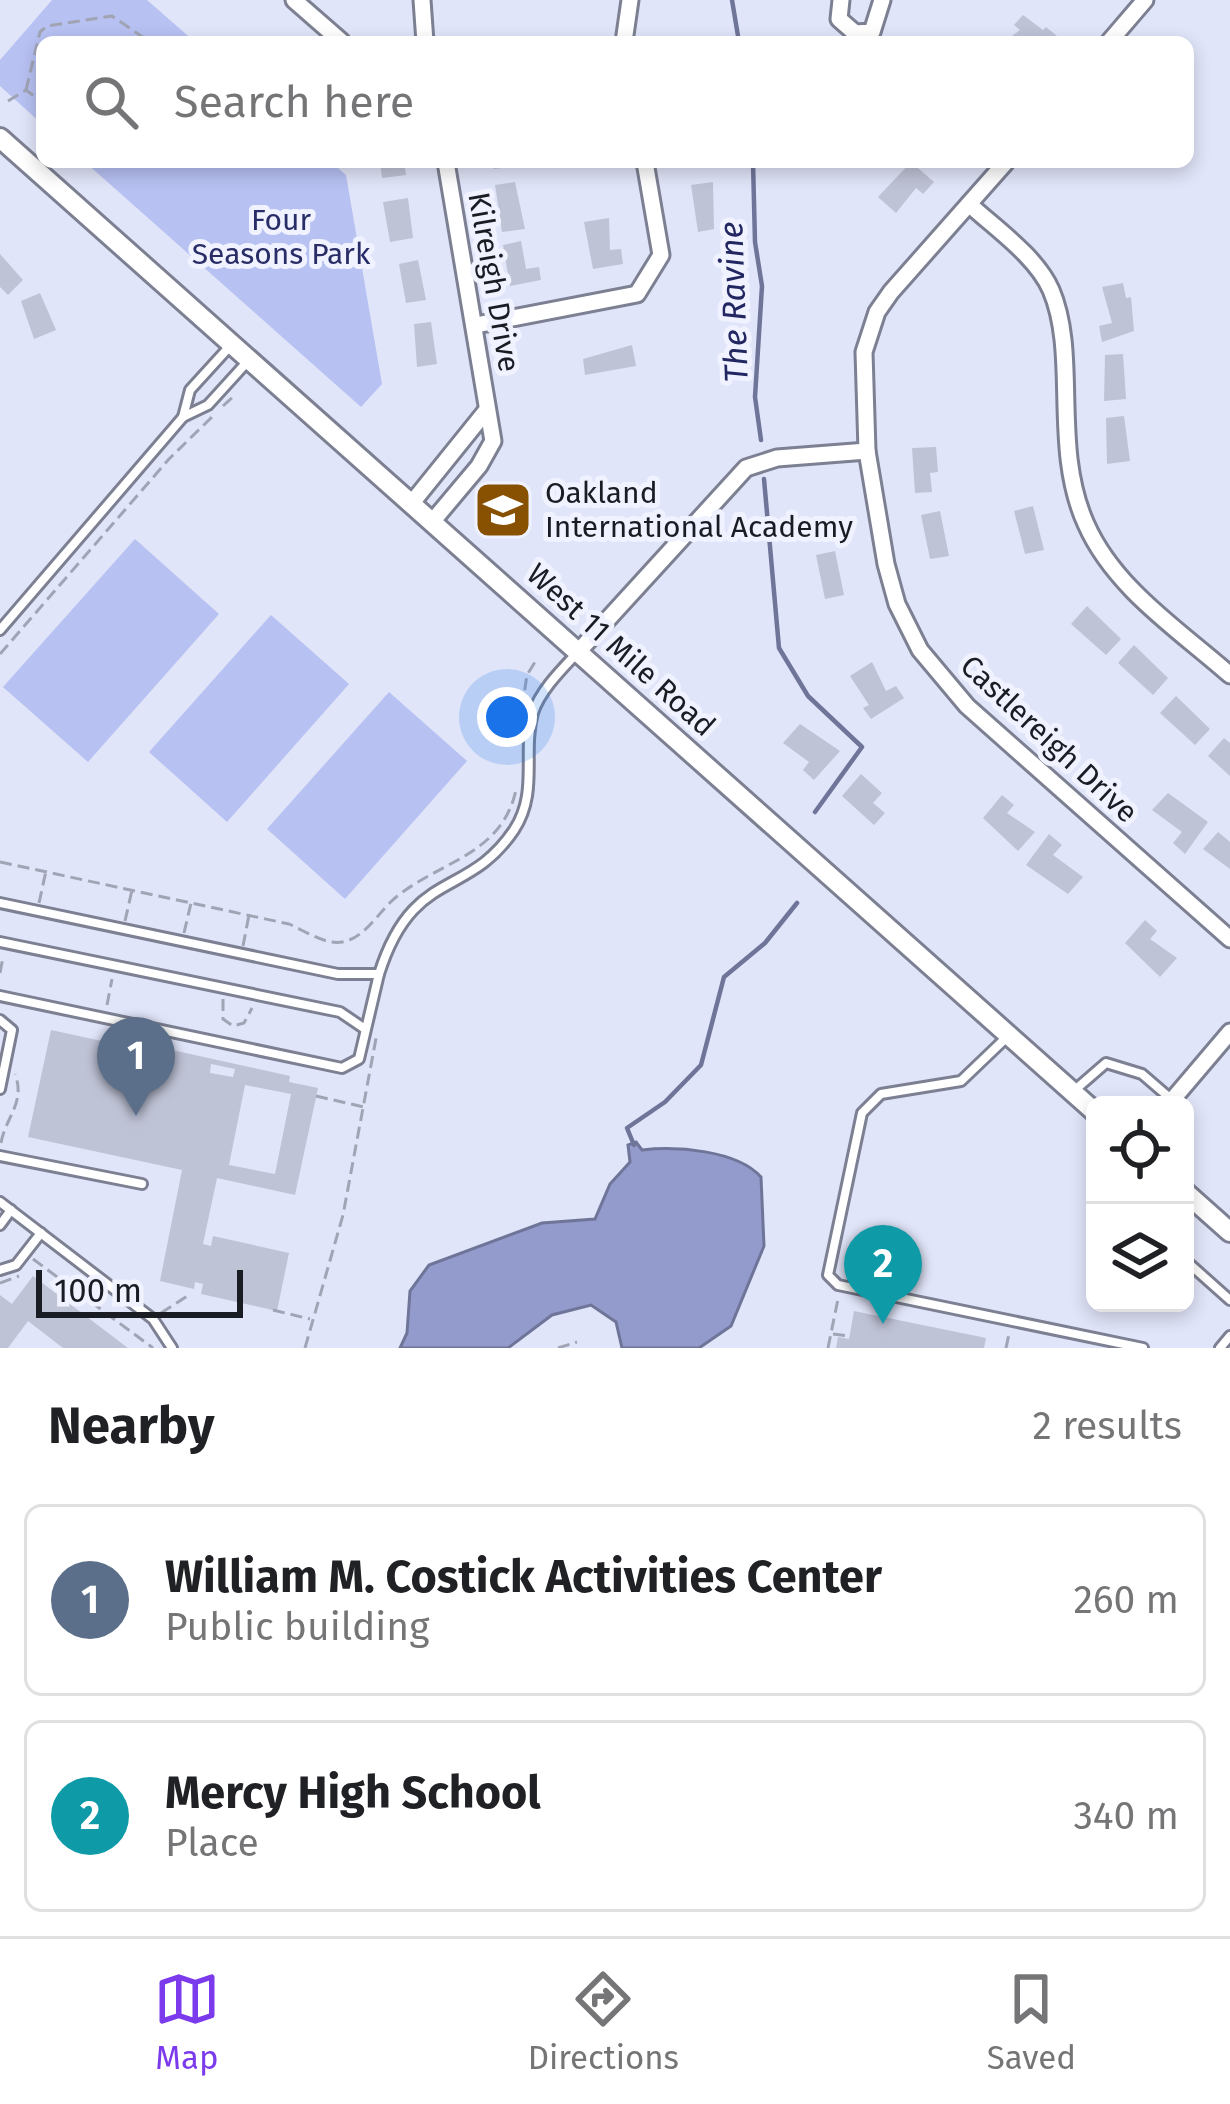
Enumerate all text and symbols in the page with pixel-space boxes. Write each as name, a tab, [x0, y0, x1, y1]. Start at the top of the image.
search box	[36, 36, 1194, 168]
icon: search	[78, 69, 144, 135]
text: Search here	[174, 75, 414, 129]
street label: Kilreigh Drive	[460, 189, 528, 375]
park label: Four Seasons Park	[192, 202, 371, 272]
water label: The Ravine	[711, 221, 757, 383]
place label: Oakland International Academy	[545, 475, 853, 545]
school or university icon: Oakland International Academy	[472, 479, 534, 541]
street label: West 11 Mile Road	[519, 556, 723, 744]
street label: Castlereigh Drive	[953, 648, 1145, 830]
your location	[477, 687, 537, 747]
pin: 1	[97, 1017, 175, 1116]
map controls	[1086, 1096, 1194, 1312]
button: locate	[1086, 1096, 1194, 1204]
button: layers	[1086, 1204, 1194, 1312]
pin: 2	[844, 1225, 922, 1324]
scale bar	[36, 1264, 243, 1317]
text: 100 m	[54, 1271, 142, 1311]
text: Nearby	[48, 1395, 214, 1457]
text: 2 results	[1033, 1403, 1182, 1449]
text: William M. Costick Activities Center	[165, 1550, 882, 1604]
text: 1	[81, 1577, 99, 1623]
text: 260 m	[1073, 1577, 1179, 1623]
text: Public building	[165, 1604, 429, 1650]
text: Mercy High School	[165, 1766, 541, 1820]
text: 2	[80, 1793, 100, 1839]
text: 340 m	[1073, 1793, 1179, 1839]
text: Place	[165, 1820, 259, 1866]
tab: Map	[154, 1966, 220, 2078]
tab: Directions	[528, 1966, 679, 2078]
tab: Saved	[987, 1966, 1076, 2078]

